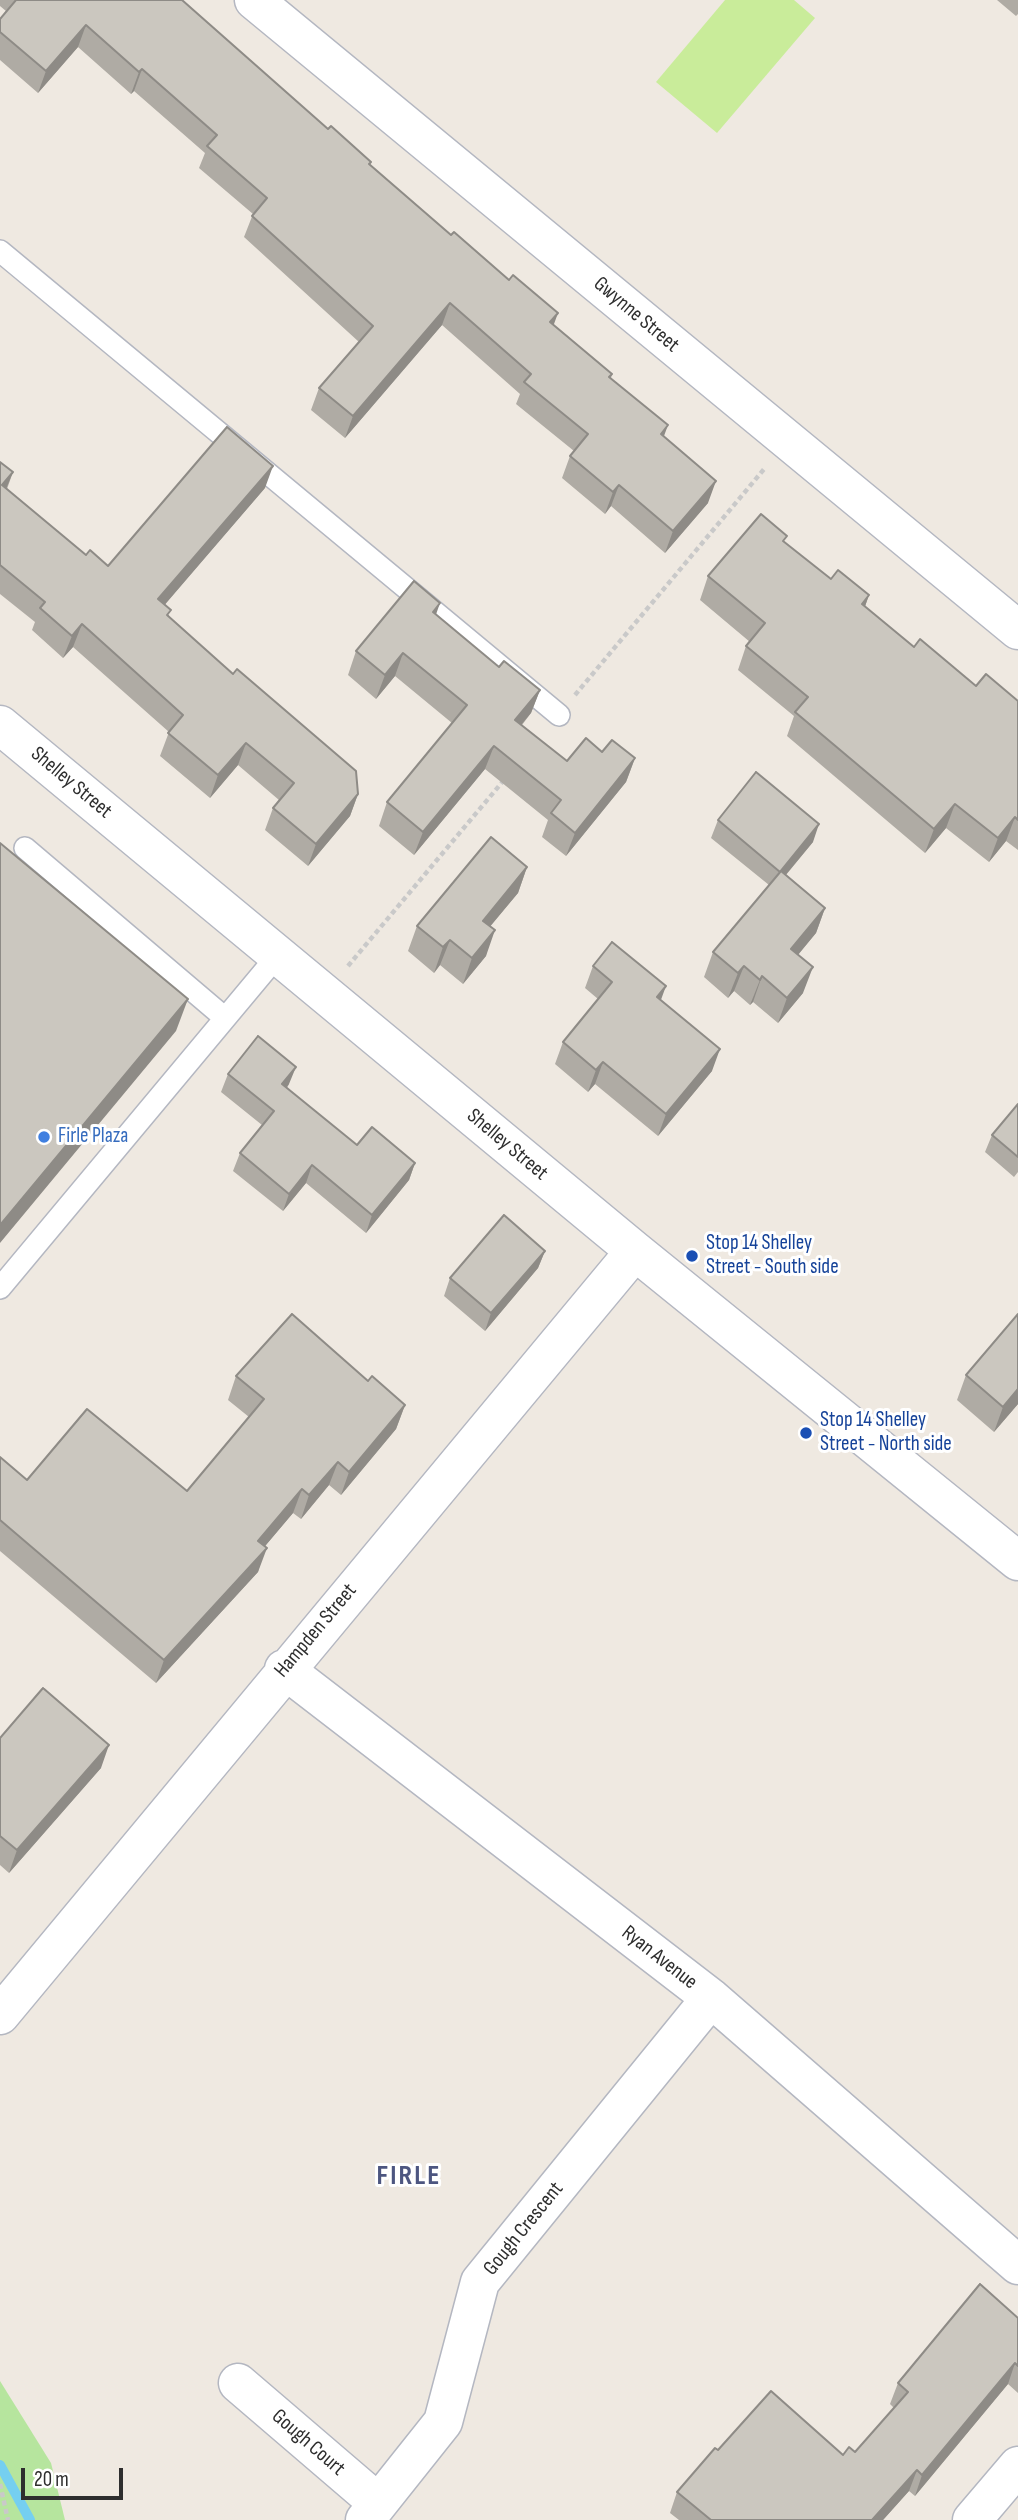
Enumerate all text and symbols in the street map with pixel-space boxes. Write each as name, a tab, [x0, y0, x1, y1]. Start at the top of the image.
street label: Gwynne Street	[588, 272, 684, 358]
street label: Shelley Street	[25, 742, 117, 824]
street label: Shelley Street	[461, 1104, 553, 1186]
place label: Firle Plaza	[58, 1124, 128, 1150]
marker: Firle Plaza	[36, 1129, 52, 1145]
place label: Stop 14 Shelley Street - South side	[706, 1231, 839, 1281]
marker: Stop 14 Shelley Street - South side	[684, 1248, 700, 1264]
place label: Stop 14 Shelley Street - North side	[820, 1408, 952, 1458]
marker: Stop 14 Shelley Street - North side	[798, 1425, 814, 1441]
street label: Hampden Street	[269, 1579, 363, 1683]
street label: Ryan Avenue	[616, 1921, 702, 1995]
district label: FIRLE	[377, 2160, 441, 2194]
street label: Gough Crescent	[479, 2177, 569, 2281]
street label: Gough Court	[266, 2404, 350, 2482]
scale bar	[24, 2454, 126, 2498]
text: 20 m	[34, 2467, 69, 2492]

